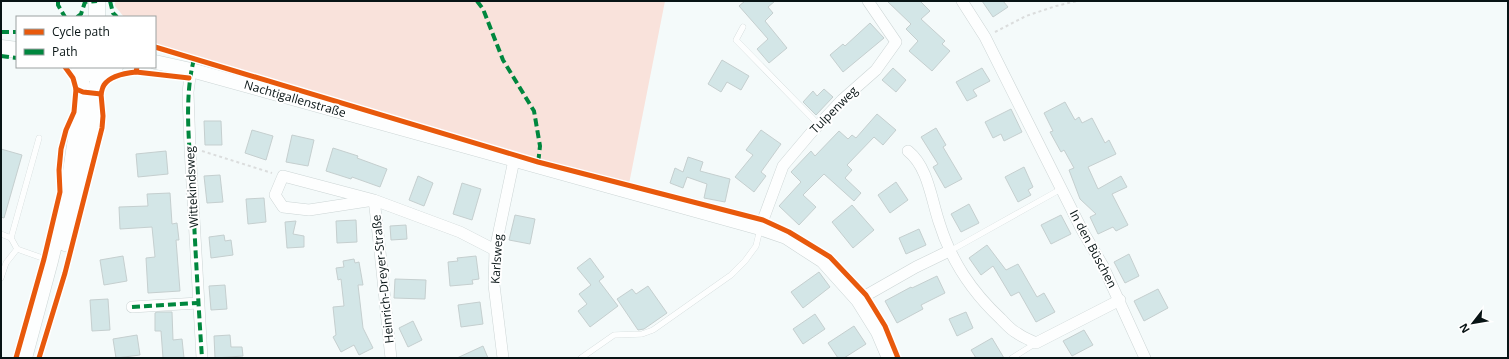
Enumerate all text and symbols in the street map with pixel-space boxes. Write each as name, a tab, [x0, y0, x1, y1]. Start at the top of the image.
legend	[16, 16, 156, 68]
text: Cycle path	[52, 23, 110, 40]
text: Path	[52, 43, 78, 60]
street label: Nachtigallenstraße	[242, 76, 348, 121]
street label: Tulpenweg	[806, 82, 862, 137]
street label: Wittekindsweg	[181, 145, 202, 228]
street label: In den Büschen	[1066, 207, 1121, 291]
street label: Heinrich-Dreyer-Straße	[367, 214, 398, 344]
street label: Karlsweg	[486, 233, 507, 285]
north arrow	[1453, 303, 1493, 343]
text: N	[1455, 321, 1473, 336]

